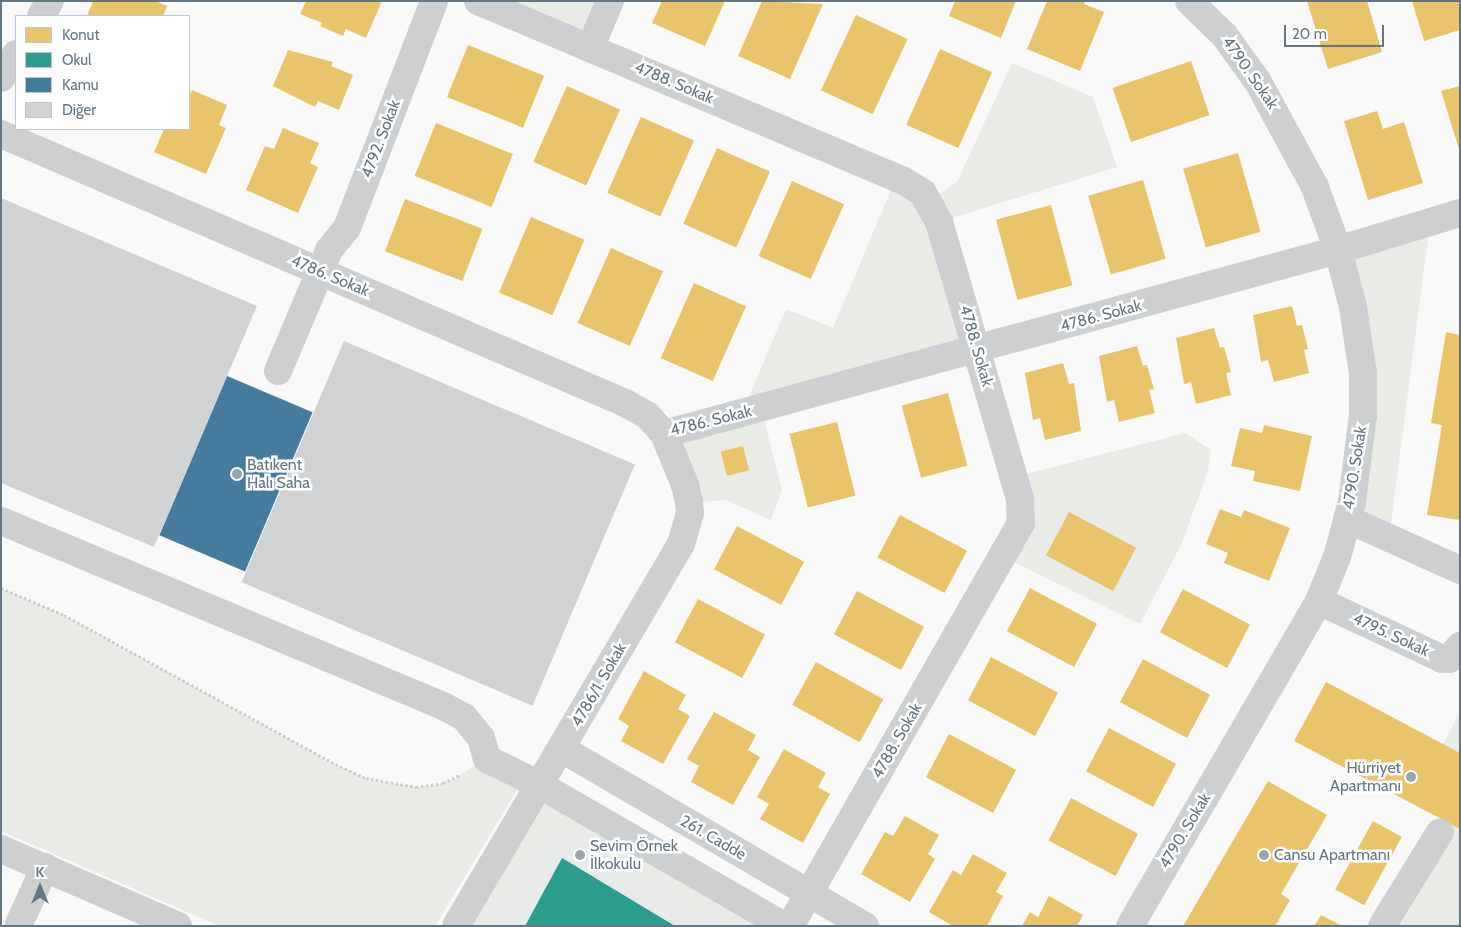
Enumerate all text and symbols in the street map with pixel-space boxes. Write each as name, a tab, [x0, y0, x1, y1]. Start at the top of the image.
legend	[15, 15, 190, 130]
scale bar	[1286, 15, 1386, 47]
text: 20 m	[1292, 25, 1327, 43]
text: Konut	[62, 26, 100, 44]
street label: 4790. Sokak	[1218, 33, 1282, 113]
text: Okul	[62, 51, 92, 69]
street label: 4788. Sokak	[632, 58, 716, 108]
text: Kamu	[62, 76, 99, 94]
street label: 4792. Sokak	[357, 97, 405, 181]
text: Diğer	[62, 101, 96, 119]
street label: 4786. Sokak	[288, 251, 372, 301]
street label: 4786. Sokak	[1058, 296, 1144, 336]
street label: 4788. Sokak	[955, 303, 997, 389]
street label: 4786. Sokak	[668, 402, 754, 440]
street label: 4790. Sokak	[1339, 425, 1371, 511]
place label: Batıkent Halı Saha	[247, 455, 310, 493]
marker: Batıkent Halı Saha	[231, 468, 243, 480]
street label: 4795. Sokak	[1350, 609, 1432, 661]
street label: 4786/1. Sokak	[567, 640, 631, 730]
street label: 4788. Sokak	[868, 700, 926, 782]
place label: Hürriyet Apartmanı	[1330, 758, 1401, 796]
marker: Hürriyet Apartmanı	[1405, 771, 1417, 783]
street label: 4790. Sokak	[1155, 790, 1215, 872]
street label: 261. Cadde	[677, 811, 749, 865]
place label: Sevim Örnek İlkokulu	[590, 836, 678, 874]
place label: Cansu Apartmanı	[1274, 845, 1390, 865]
marker: Sevim Örnek İlkokulu	[574, 849, 586, 861]
marker: Cansu Apartmanı	[1258, 849, 1270, 861]
north arrow	[15, 862, 65, 912]
text: K	[36, 863, 44, 881]

